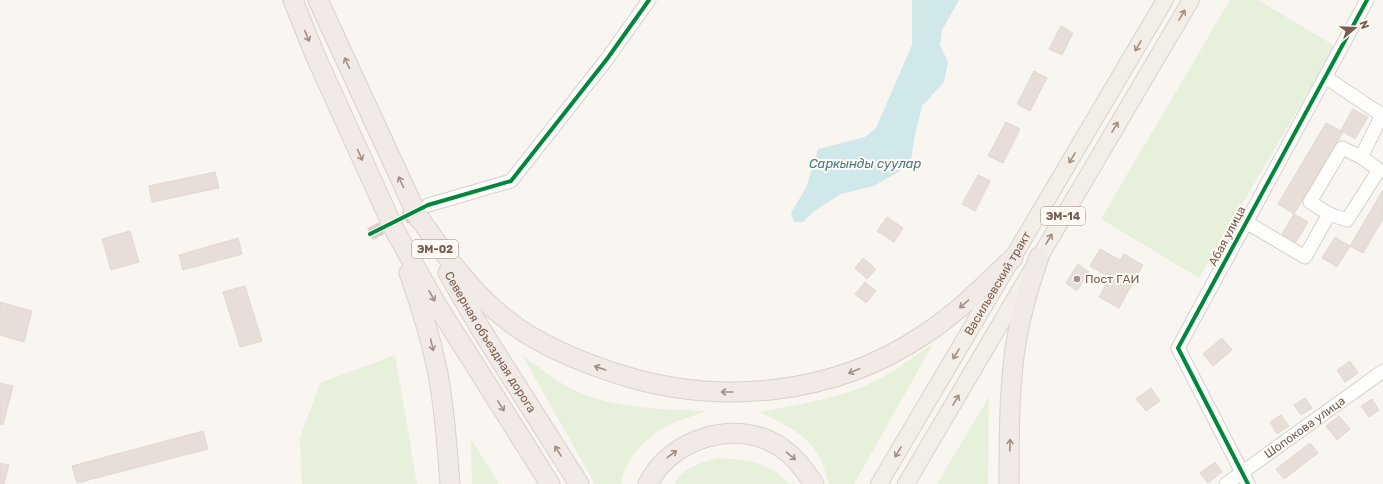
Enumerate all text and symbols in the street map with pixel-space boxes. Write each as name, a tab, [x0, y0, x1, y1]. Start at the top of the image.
north arrow	[1335, 8, 1375, 48]
one-way arrow	[1178, 9, 1186, 21]
text: N	[1357, 19, 1371, 31]
one-way arrow	[304, 30, 312, 42]
one-way arrow	[1133, 40, 1141, 52]
one-way arrow	[343, 58, 350, 70]
one-way arrow	[1112, 121, 1120, 133]
one-way arrow	[357, 148, 364, 160]
one-way arrow	[1068, 152, 1076, 164]
water label: Саркынды суулар	[809, 156, 921, 171]
one-way arrow	[397, 176, 404, 188]
street label: Абая улица	[1205, 204, 1249, 268]
road number: ЭМ-14	[1041, 207, 1085, 225]
street label: Васильевский тракт	[961, 229, 1034, 338]
one-way arrow	[1046, 233, 1054, 245]
road number: ЭМ-02	[412, 240, 458, 258]
street label: Северная объездная дорога	[442, 269, 539, 415]
place label: Пост ГАИ	[1085, 272, 1139, 286]
marker: Пост ГАИ	[1072, 274, 1082, 284]
one-way arrow	[428, 289, 436, 301]
one-way arrow	[959, 299, 970, 308]
one-way arrow	[428, 339, 436, 352]
one-way arrow	[952, 348, 960, 360]
one-way arrow	[594, 363, 606, 371]
one-way arrow	[848, 368, 860, 375]
one-way arrow	[721, 388, 734, 396]
one-way arrow	[952, 394, 960, 406]
street label: Шопокова улица	[1262, 394, 1348, 461]
one-way arrow	[497, 400, 505, 412]
one-way arrow	[1006, 439, 1014, 452]
one-way arrow	[554, 446, 562, 457]
one-way arrow	[893, 446, 901, 458]
one-way arrow	[667, 450, 678, 459]
one-way arrow	[786, 451, 797, 460]

